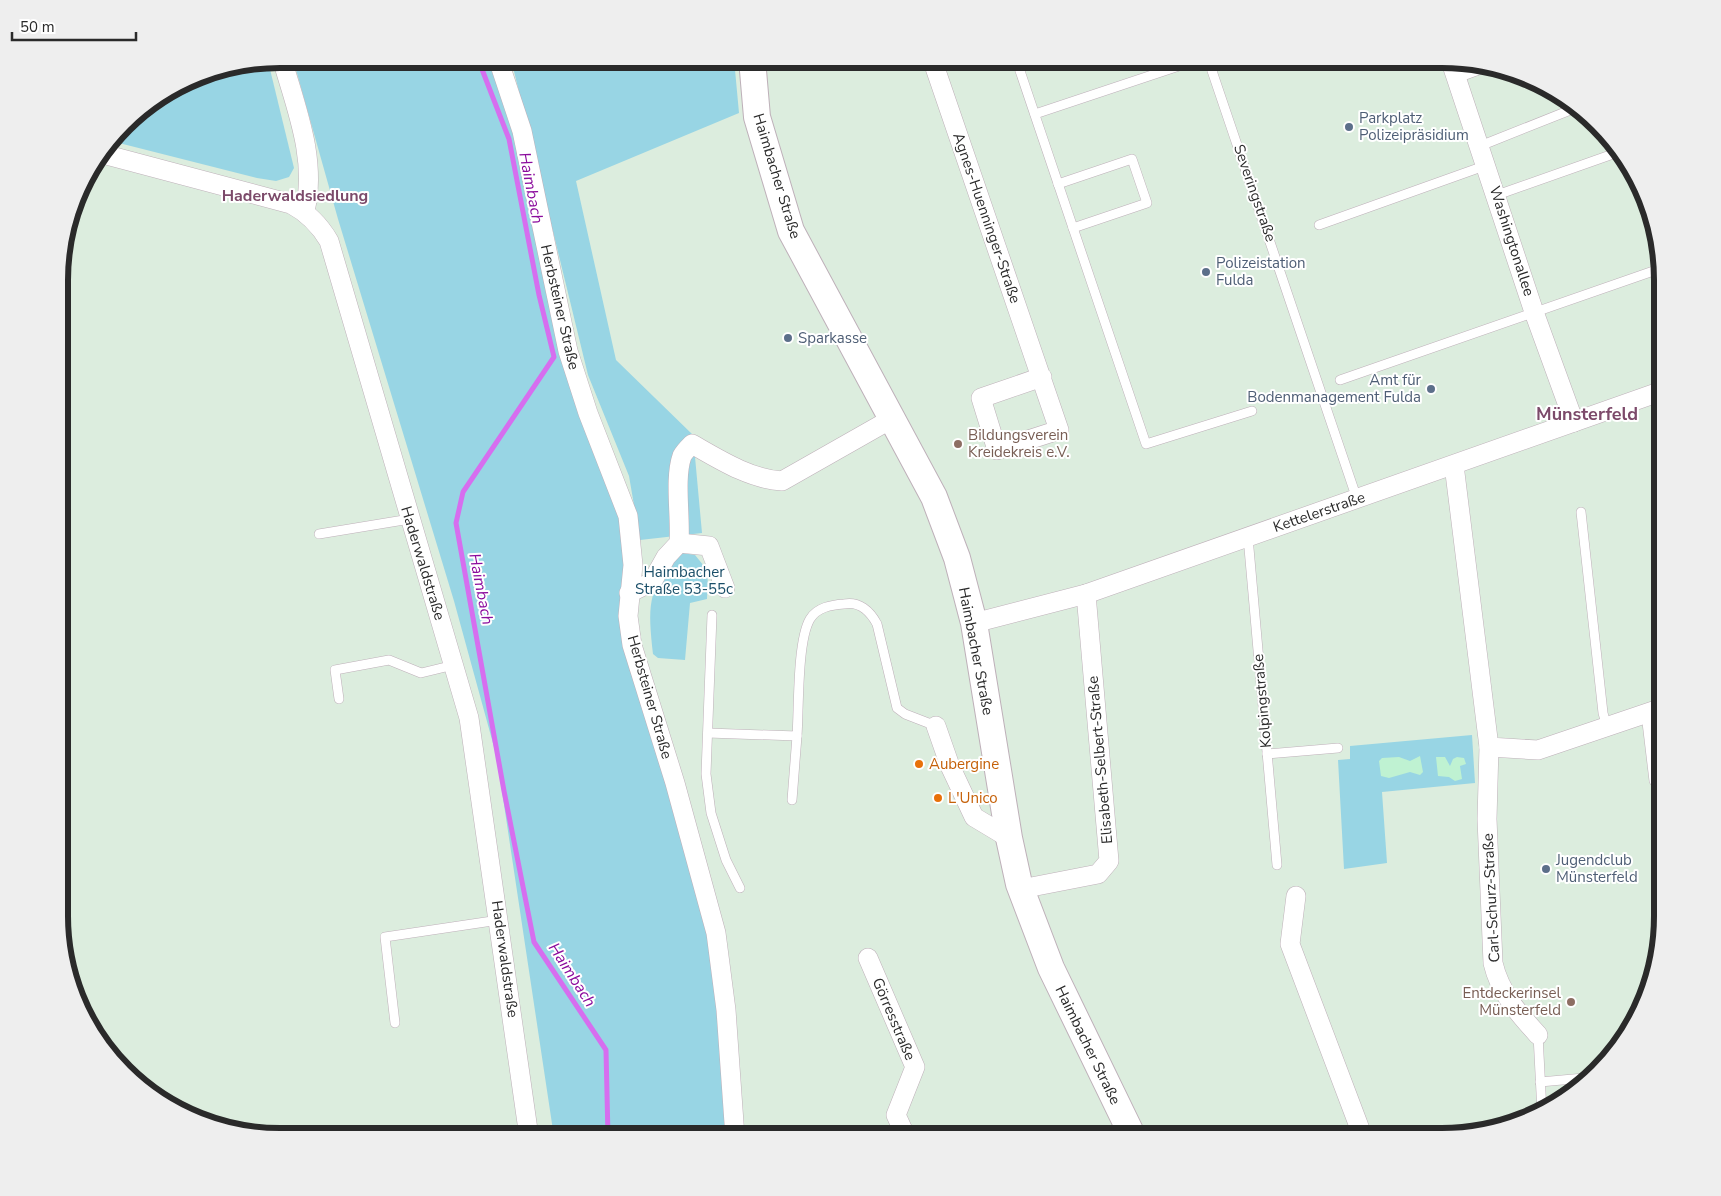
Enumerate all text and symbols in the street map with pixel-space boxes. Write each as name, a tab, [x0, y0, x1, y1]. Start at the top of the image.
scale bar	[12, 10, 136, 42]
text: 50 m	[20, 17, 55, 37]
place label: Parkplatz Polizeipräsidium	[1359, 108, 1469, 145]
street label: Haimbacher Straße	[748, 111, 806, 241]
marker: Parkplatz Polizeipräsidium	[1343, 121, 1355, 133]
street label: Agnes-Huenninger-Straße	[948, 130, 1026, 306]
street label: Severingstraße	[1229, 142, 1281, 244]
water label: Haimbach	[513, 150, 549, 226]
street label: Washingtonallee	[1485, 183, 1539, 299]
district label: Haderwaldsiedlung	[222, 185, 368, 207]
street label: Herbsteiner Straße	[536, 242, 584, 372]
place label: Polizeistation Fulda	[1216, 253, 1306, 290]
marker: Polizeistation Fulda	[1200, 266, 1212, 278]
place label: Sparkasse	[798, 328, 867, 348]
marker: Sparkasse	[782, 332, 794, 344]
place label: Amt für Bodenmanagement Fulda	[1247, 370, 1422, 407]
marker: Amt für Bodenmanagement Fulda	[1425, 383, 1437, 395]
district label: Münsterfeld	[1536, 402, 1638, 426]
place label: Bildungsverein Kreidekreis e.V.	[968, 425, 1070, 462]
marker: Bildungsverein Kreidekreis e.V.	[952, 438, 964, 450]
street label: Kettelerstraße	[1270, 487, 1368, 537]
street label: Haderwaldstraße	[396, 504, 450, 622]
water label: Haimbach	[463, 551, 499, 627]
park label: Haimbacher Straße 53-55c	[635, 562, 733, 599]
street label: Haimbacher Straße	[954, 585, 998, 717]
street label: Herbsteiner Straße	[623, 633, 677, 761]
street label: Kolpingstraße	[1248, 653, 1276, 749]
street label: Elisabeth-Selbert-Straße	[1083, 675, 1117, 845]
place label: Aubergine	[929, 754, 999, 774]
marker: Aubergine	[913, 758, 925, 770]
place label: L'Unico	[948, 788, 998, 808]
marker: L'Unico	[932, 792, 944, 804]
street label: Carl-Schurz-Straße	[1478, 833, 1504, 963]
place label: Jugendclub Münsterfeld	[1555, 850, 1638, 887]
marker: Jugendclub Münsterfeld	[1540, 863, 1552, 875]
street label: Haderwaldstraße	[487, 899, 523, 1019]
water label: Haimbach	[543, 939, 601, 1011]
street label: Görresstraße	[868, 975, 920, 1063]
street label: Haimbacher Straße	[1051, 982, 1125, 1108]
place label: Entdeckerinsel Münsterfeld	[1463, 983, 1562, 1020]
marker: Entdeckerinsel Münsterfeld	[1565, 996, 1577, 1008]

